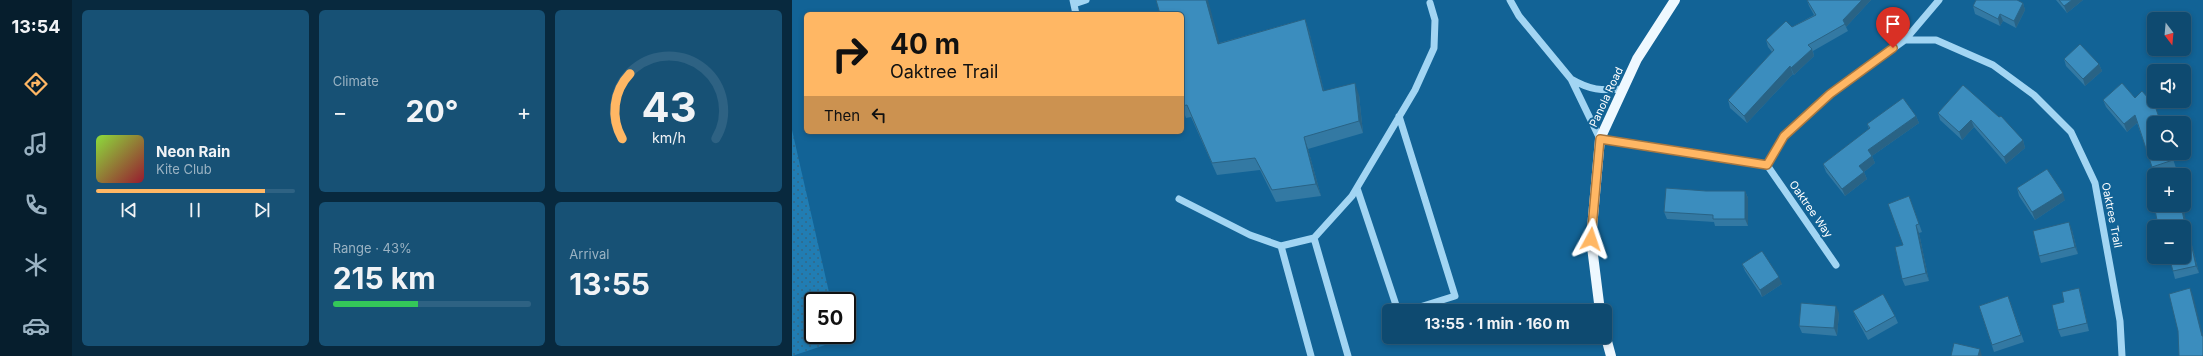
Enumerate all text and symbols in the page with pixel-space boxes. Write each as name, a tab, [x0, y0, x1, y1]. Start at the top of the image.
pin	[1876, 7.0, 1910, 48]
north arrow	[2147, 12, 2191, 56]
map controls	[2147, 12, 2191, 264]
icon: arrive	[1882, 13, 1904, 35]
text: 13:54	[11, 16, 61, 37]
text: 40 m	[890, 27, 960, 61]
icon: right	[824, 28, 876, 80]
text: Oaktree Trail	[890, 61, 998, 82]
button: sound	[2147, 64, 2191, 108]
street label: Panola Road	[1586, 65, 1626, 129]
icon: directions	[22, 70, 50, 98]
text: Climate	[333, 73, 379, 89]
text: 43	[641, 82, 696, 132]
text: 20°	[406, 93, 458, 129]
text: −	[333, 99, 347, 125]
text: +	[517, 99, 531, 125]
icon: left	[868, 104, 890, 126]
text: Then	[824, 106, 860, 125]
button: search	[2147, 116, 2191, 160]
text: km/h	[652, 128, 686, 145]
icon: music	[22, 130, 50, 158]
text: Neon Rain	[156, 142, 230, 161]
text: Kite Club	[156, 161, 212, 177]
button: +	[2147, 168, 2191, 212]
street label: Oaktree Way	[1786, 178, 1836, 240]
street label: Oaktree Trail	[2099, 181, 2125, 249]
icon: phone	[22, 191, 50, 219]
icon: previous	[118, 199, 140, 221]
icon: pause	[184, 199, 206, 221]
icon: next	[251, 199, 273, 221]
position arrow	[1570, 218, 1612, 260]
button: −	[2147, 220, 2191, 264]
text: Range · 43%	[333, 240, 412, 256]
text: Arrival	[569, 246, 609, 262]
icon: climate	[22, 251, 50, 279]
text: 215 km	[333, 260, 436, 296]
text: 13:55	[569, 266, 650, 302]
speed limit sign: 50	[804, 292, 856, 344]
icon: car	[22, 312, 50, 340]
text: 13:55 · 1 min · 160 m	[1424, 314, 1570, 333]

